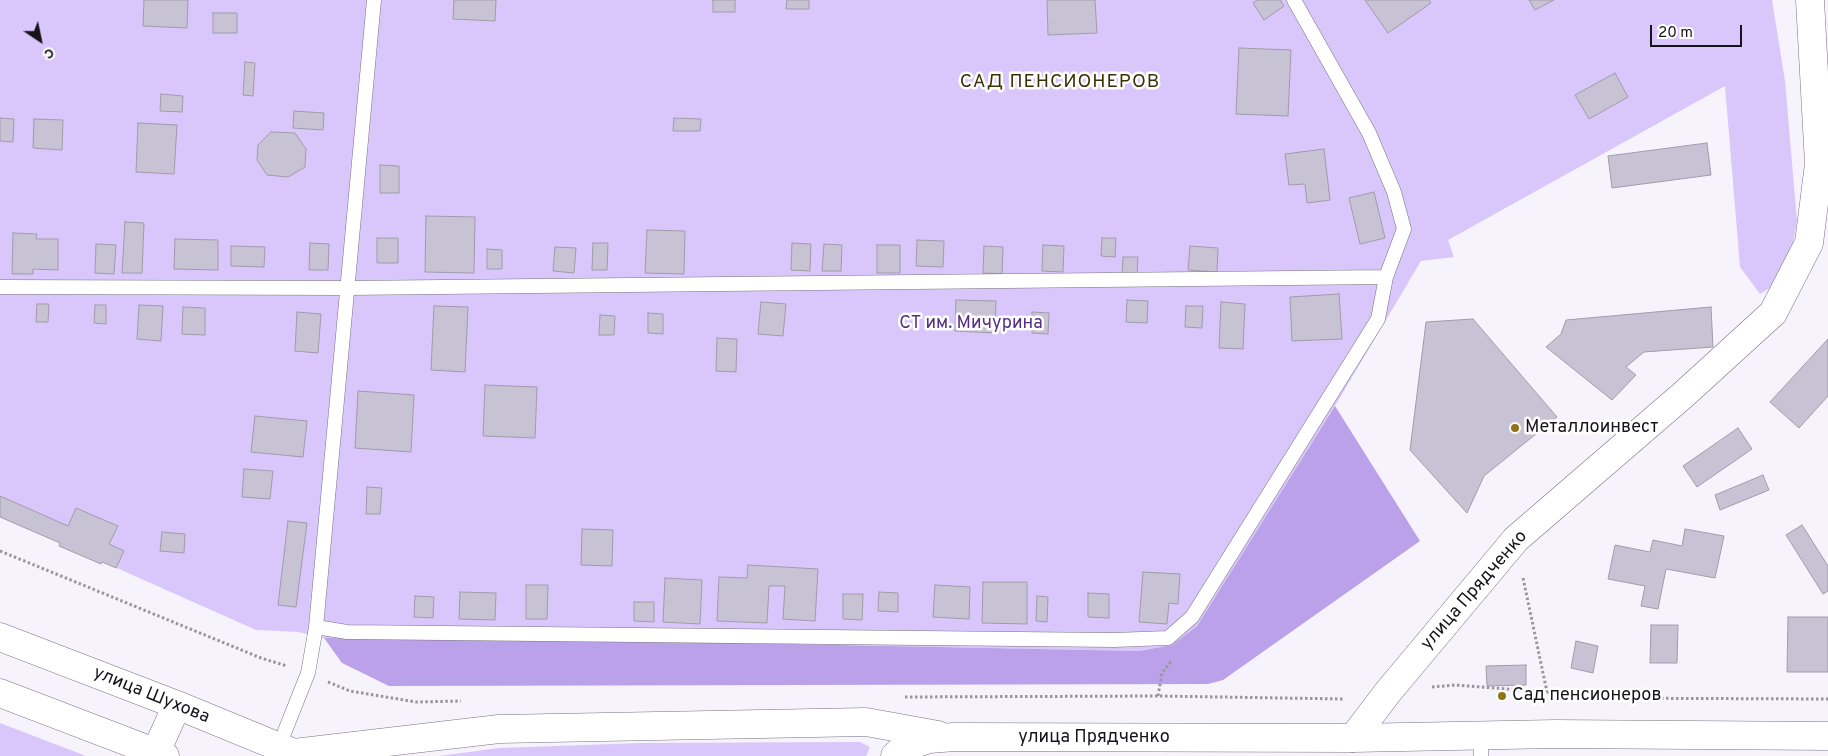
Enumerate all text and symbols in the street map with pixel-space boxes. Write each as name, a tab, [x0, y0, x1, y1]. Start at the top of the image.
north arrow	[15, 15, 65, 65]
scale bar	[1653, 15, 1746, 47]
text: 20 m	[1658, 24, 1693, 43]
text: С	[40, 43, 57, 62]
district label: САД ПЕНСИОНЕРОВ	[958, 72, 1162, 94]
park label: СТ им. Мичурина	[899, 313, 1043, 335]
place label: Металлоинвест	[1525, 417, 1658, 439]
marker: Металлоинвест	[1509, 422, 1521, 434]
street label: улица Прядченко	[1417, 527, 1533, 655]
street label: улица Шухова	[90, 663, 212, 729]
place label: Сад пенсионеров	[1512, 685, 1661, 707]
marker: Сад пенсионеров	[1496, 690, 1508, 702]
street label: улица Прядченко	[1018, 727, 1170, 749]

